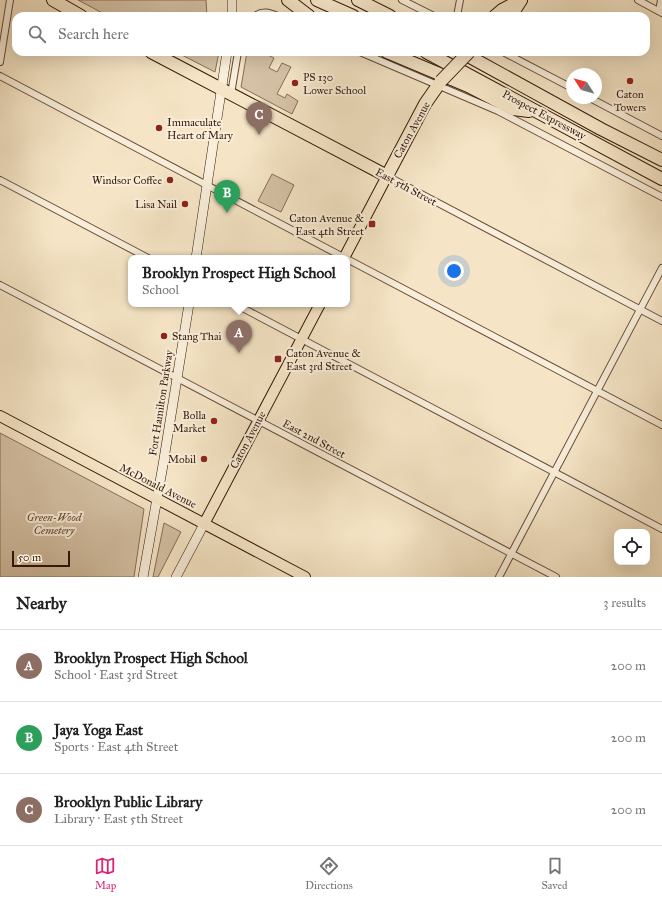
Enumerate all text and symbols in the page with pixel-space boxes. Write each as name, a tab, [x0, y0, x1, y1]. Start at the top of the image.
search box	[12, 12, 650, 56]
icon: search	[26, 23, 48, 45]
text: Search here	[58, 25, 129, 43]
north arrow	[566, 68, 602, 104]
place label: PS 130 Lower School	[303, 71, 366, 97]
marker: Caton Towers	[625, 76, 635, 86]
marker: PS 130 Lower School	[290, 78, 300, 88]
street label: Prospect Expressway	[500, 88, 589, 143]
place label: Caton Towers	[614, 88, 646, 114]
street label: Caton Avenue	[391, 99, 433, 161]
pin: C	[246, 102, 272, 135]
place label: Immaculate Heart of Mary	[167, 116, 234, 142]
marker: Immaculate Heart of Mary	[154, 123, 164, 133]
street label: East 5th Street	[373, 165, 439, 209]
place label: Windsor Coffee	[92, 174, 162, 187]
marker: Windsor Coffee	[165, 175, 175, 185]
pin: B	[214, 180, 240, 213]
place label: Lisa Nail	[135, 198, 177, 211]
marker: Lisa Nail	[180, 199, 190, 209]
place label: Caton Avenue & East 4th Street	[289, 212, 364, 238]
marker: Caton Avenue & East 4th Street	[367, 219, 377, 229]
popup	[128, 255, 350, 307]
your location	[444, 261, 464, 281]
text: Brooklyn Prospect High School	[142, 264, 336, 282]
text: School	[142, 282, 179, 298]
pin: A	[226, 320, 252, 353]
place label: Stang Thai	[172, 330, 222, 343]
marker: Stang Thai	[159, 331, 169, 341]
place label: Caton Avenue & East 3rd Street	[286, 347, 361, 373]
street label: Fort Hamilton Parkway	[146, 348, 176, 457]
marker: Caton Avenue & East 3rd Street	[273, 354, 283, 364]
place label: Bolla Market	[172, 409, 206, 435]
street label: Caton Avenue	[227, 409, 269, 471]
marker: Bolla Market	[209, 416, 219, 426]
street label: East 2nd Street	[280, 417, 348, 461]
place label: Mobil	[168, 453, 196, 466]
marker: Mobil	[199, 454, 209, 464]
street label: McDonald Avenue	[117, 461, 199, 511]
park label: Green-Wood Cemetery	[27, 511, 83, 537]
map controls	[614, 529, 650, 565]
button: locate	[614, 529, 650, 565]
scale bar	[12, 549, 70, 568]
text: 50 m	[18, 551, 41, 564]
text: Nearby	[16, 593, 67, 614]
text: 3 results	[603, 595, 646, 611]
text: Brooklyn Prospect High School	[54, 649, 248, 667]
text: A	[25, 658, 33, 674]
text: 200 m	[611, 658, 646, 674]
text: School · East 3rd Street	[54, 667, 178, 683]
text: Jaya Yoga East	[54, 721, 143, 739]
text: B	[25, 730, 33, 746]
text: 200 m	[611, 730, 646, 746]
text: Sports · East 4th Street	[54, 739, 178, 755]
text: Brooklyn Public Library	[54, 793, 202, 811]
text: C	[25, 802, 33, 818]
text: 200 m	[611, 802, 646, 818]
text: Library · East 5th Street	[54, 811, 183, 827]
tab: Map	[94, 855, 116, 892]
tab: Directions	[305, 855, 353, 892]
tab: Saved	[541, 855, 568, 892]

